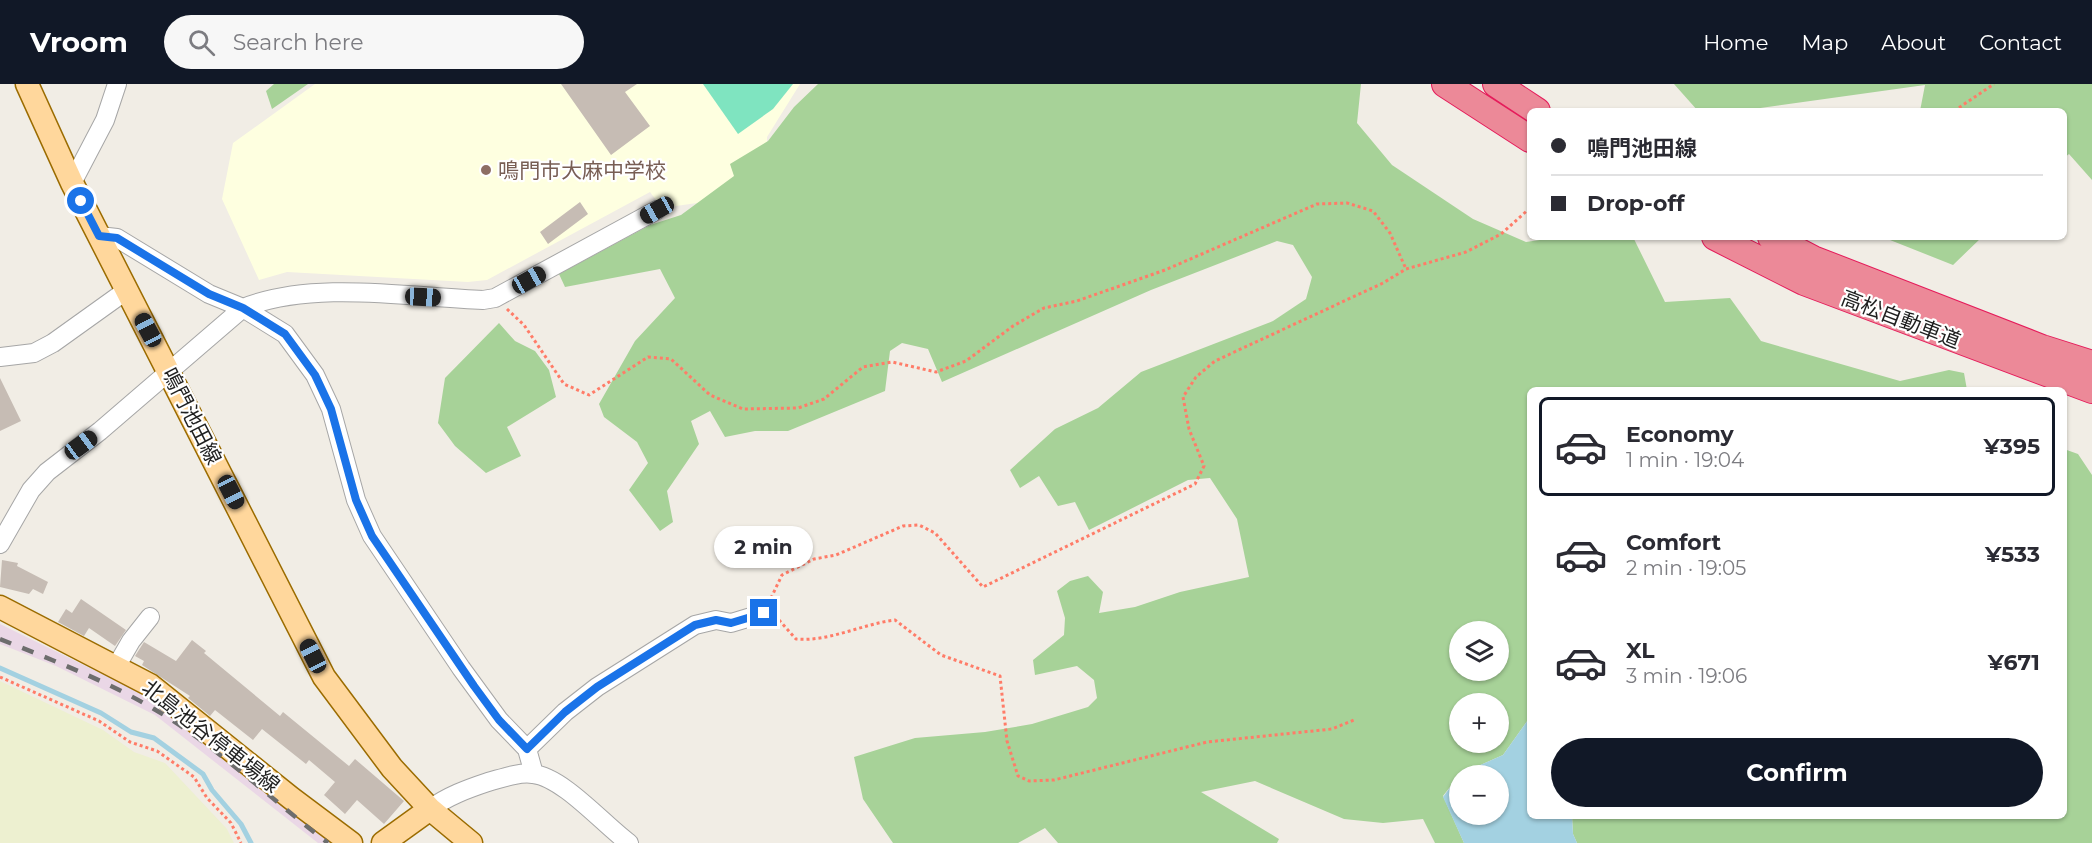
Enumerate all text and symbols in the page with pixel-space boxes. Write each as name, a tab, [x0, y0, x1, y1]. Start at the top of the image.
search box	[164, 15, 584, 69]
text: Vroom	[30, 25, 128, 59]
icon: search	[185, 26, 218, 59]
text: Search here	[233, 29, 364, 56]
text: Home	[1703, 30, 1768, 55]
text: Map	[1801, 30, 1848, 55]
text: About	[1881, 30, 1946, 55]
text: Contact	[1979, 30, 2062, 55]
text: 鳴門池田線	[1587, 135, 1697, 162]
place label: 鳴門市大麻中学校	[498, 158, 666, 183]
marker: 鳴門市大麻中学校	[479, 163, 493, 177]
route start	[67, 187, 94, 214]
text: Drop-off	[1587, 190, 1685, 217]
car	[637, 193, 677, 227]
car	[509, 263, 549, 297]
street label: 高松自動車道	[1838, 285, 1964, 353]
car	[405, 287, 441, 307]
car	[132, 310, 164, 350]
street label: 鳴門池田線	[157, 364, 227, 468]
icon: car	[1554, 420, 1608, 474]
text: Economy	[1626, 421, 1734, 448]
car	[61, 427, 101, 463]
text: ¥395	[1983, 433, 2040, 460]
text: 1 min · 19:04	[1626, 448, 1744, 472]
car	[215, 472, 247, 512]
callout: 2 min	[714, 526, 813, 568]
icon: car	[1554, 528, 1608, 582]
text: Comfort	[1626, 529, 1721, 556]
text: 2 min	[734, 535, 793, 559]
text: ¥533	[1985, 541, 2040, 568]
text: 2 min · 19:05	[1626, 556, 1746, 580]
route end	[750, 599, 777, 626]
map controls	[1449, 621, 1509, 825]
button: layers	[1449, 621, 1509, 681]
car	[297, 636, 329, 676]
icon: car	[1554, 636, 1608, 690]
text: XL	[1626, 637, 1655, 664]
text: ¥671	[1988, 649, 2040, 676]
text: 3 min · 19:06	[1626, 664, 1747, 688]
street label: 北島池谷停車場線	[137, 674, 285, 798]
button: +	[1449, 693, 1509, 753]
button: Confirm	[1551, 738, 2043, 807]
button: −	[1449, 765, 1509, 825]

